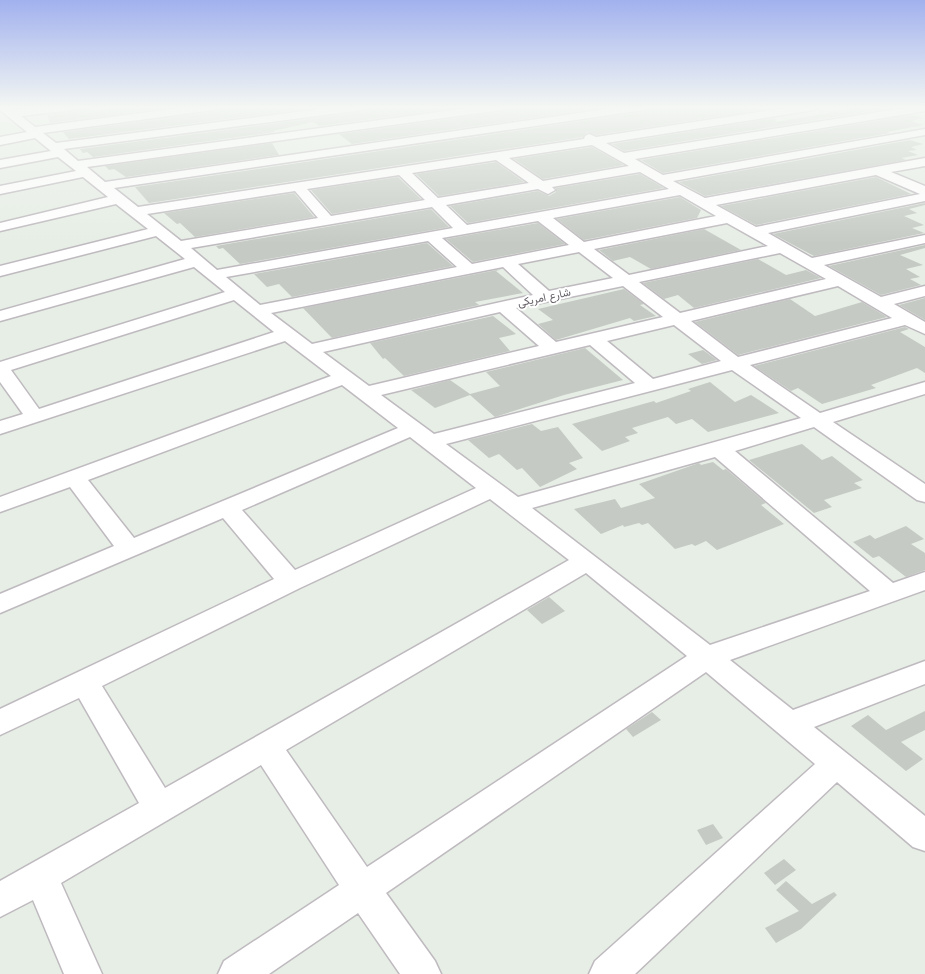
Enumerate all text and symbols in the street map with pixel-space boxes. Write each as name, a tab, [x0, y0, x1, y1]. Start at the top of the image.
street label: شارع امريكى	[516, 284, 572, 310]

